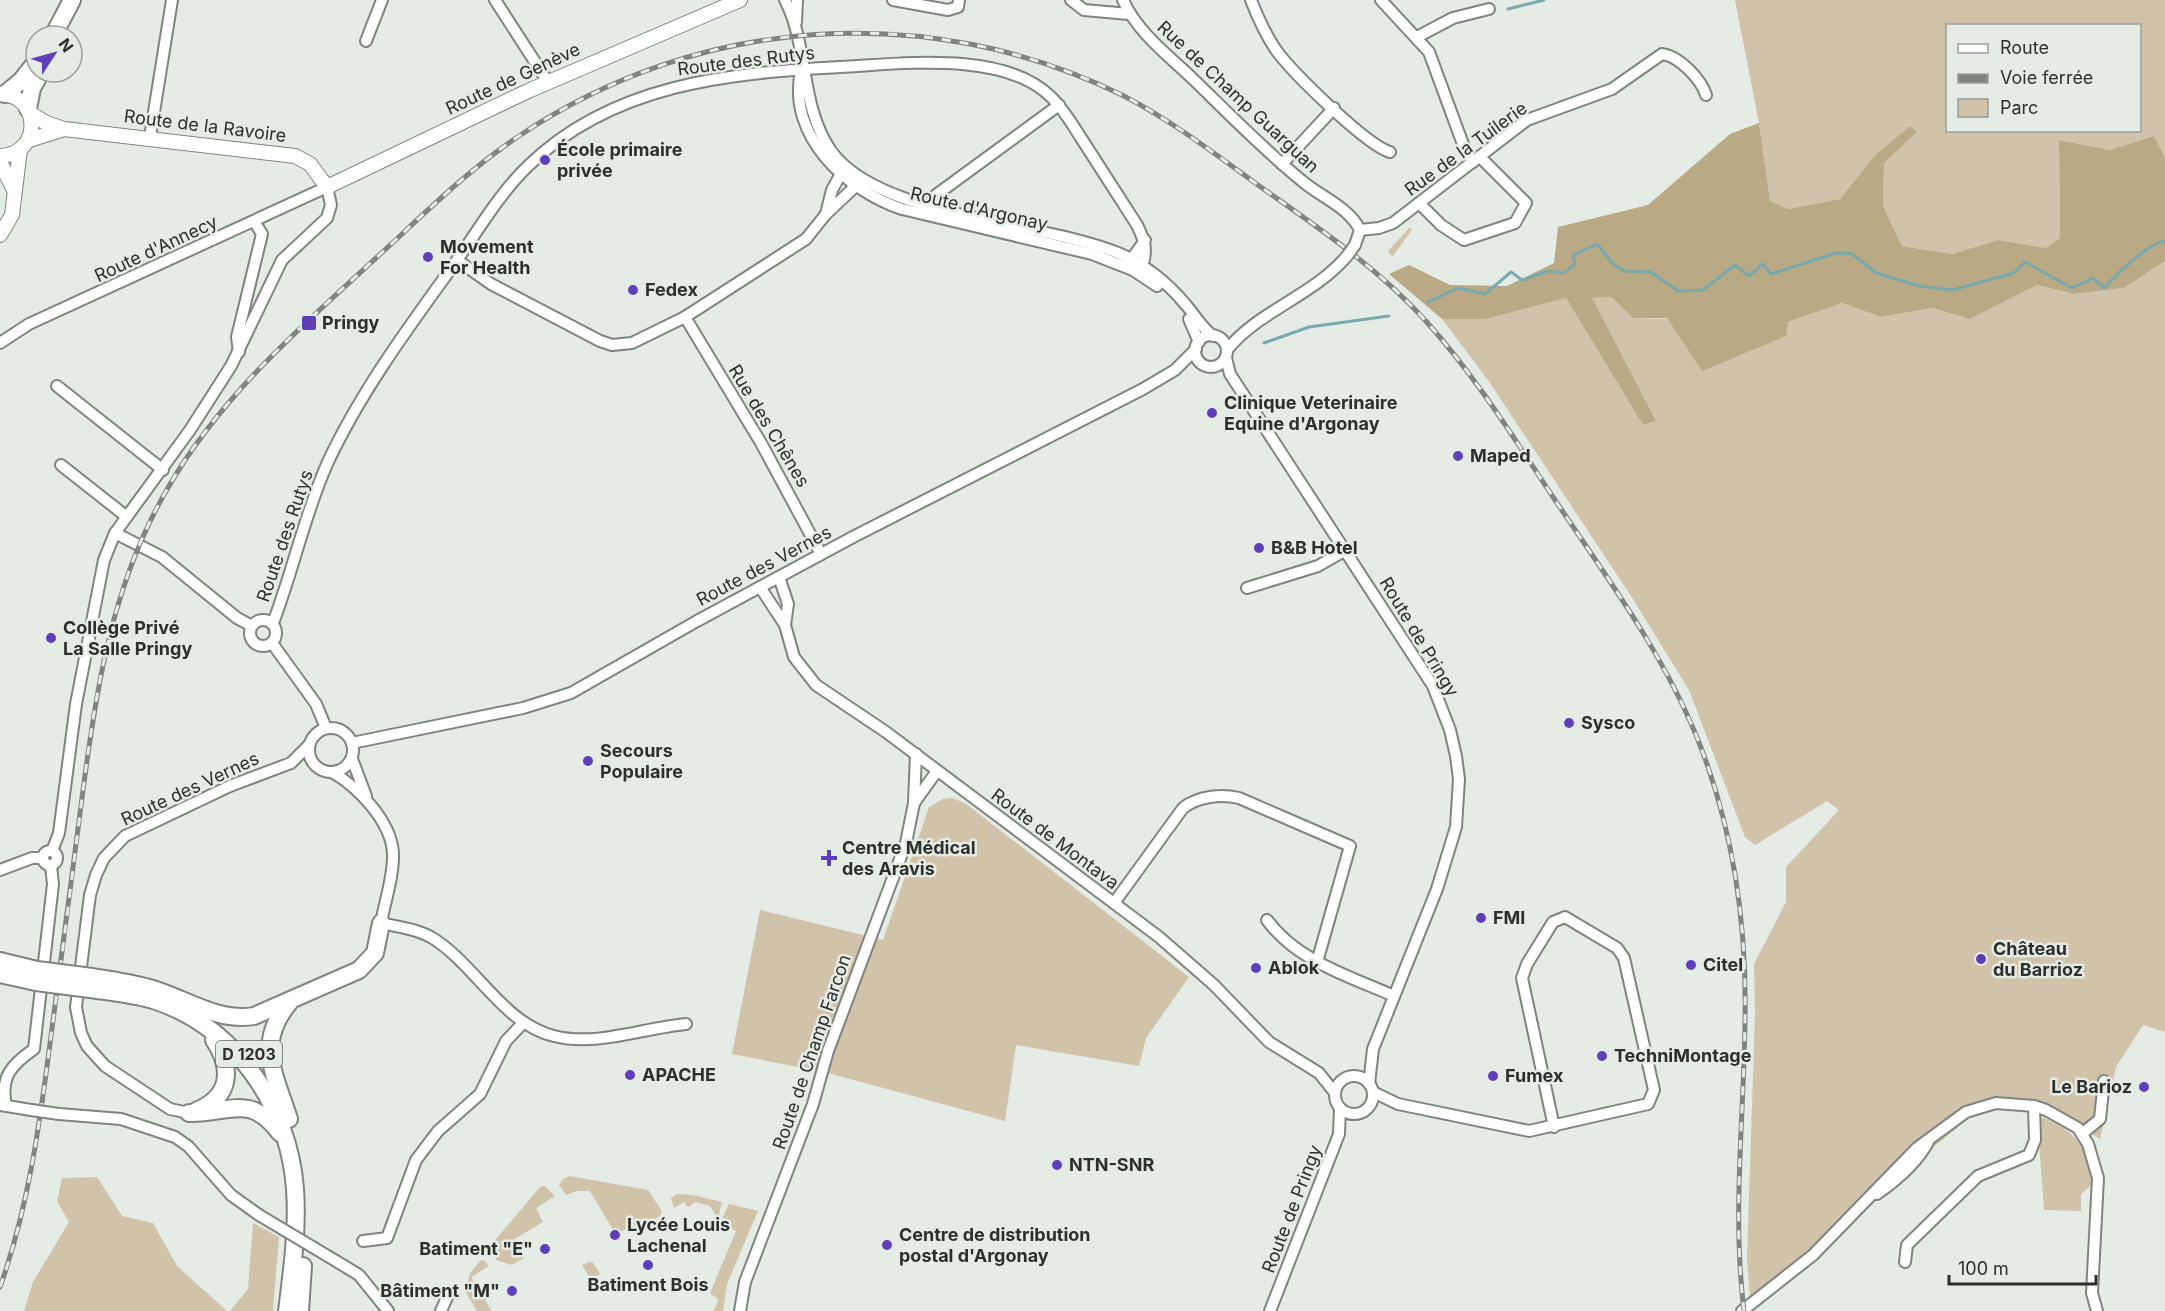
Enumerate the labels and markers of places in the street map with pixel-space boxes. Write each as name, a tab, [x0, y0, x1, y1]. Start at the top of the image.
place label: École primaire privée	[557, 139, 683, 181]
marker: École primaire privée	[538, 153, 552, 167]
place label: Movement For Health	[440, 236, 534, 278]
marker: Movement For Health	[421, 250, 435, 264]
place label: Fedex	[645, 279, 698, 300]
marker: Fedex	[626, 283, 640, 297]
place label: Pringy	[322, 312, 380, 333]
marker: Pringy	[300, 314, 318, 332]
place label: Clinique Veterinaire Equine d'Argonay	[1224, 392, 1398, 434]
marker: Clinique Veterinaire Equine d'Argonay	[1205, 406, 1219, 420]
place label: Maped	[1470, 445, 1531, 466]
marker: Maped	[1451, 449, 1465, 463]
place label: B&B Hotel	[1271, 537, 1358, 558]
marker: B&B Hotel	[1252, 541, 1266, 555]
place label: Collège Privé La Salle Pringy	[63, 617, 192, 659]
marker: Collège Privé La Salle Pringy	[44, 631, 58, 645]
place label: Sysco	[1581, 712, 1635, 733]
marker: Sysco	[1562, 716, 1576, 730]
place label: Secours Populaire	[600, 740, 683, 782]
marker: Secours Populaire	[581, 754, 595, 768]
place label: Centre Médical des Aravis	[842, 837, 976, 879]
marker: Centre Médical des Aravis	[820, 849, 838, 867]
place label: FMI	[1493, 907, 1525, 928]
marker: FMI	[1474, 911, 1488, 925]
place label: Château du Barrioz	[1993, 938, 2083, 980]
marker: Château du Barrioz	[1974, 952, 1988, 966]
place label: Citel	[1703, 954, 1743, 975]
place label: Ablok	[1268, 957, 1320, 978]
marker: Citel	[1684, 958, 1698, 972]
marker: Ablok	[1249, 961, 1263, 975]
place label: TechniMontage	[1614, 1045, 1752, 1066]
marker: TechniMontage	[1595, 1049, 1609, 1063]
place label: APACHE	[642, 1064, 716, 1085]
place label: Fumex	[1505, 1065, 1564, 1086]
marker: APACHE	[623, 1068, 637, 1082]
marker: Fumex	[1486, 1069, 1500, 1083]
place label: Le Barioz	[2051, 1076, 2132, 1097]
marker: Le Barioz	[2137, 1080, 2151, 1094]
place label: NTN-SNR	[1069, 1154, 1154, 1175]
marker: NTN-SNR	[1050, 1158, 1064, 1172]
place label: Lycée Louis Lachenal	[627, 1214, 730, 1256]
place label: Centre de distribution postal d'Argonay	[899, 1224, 1091, 1266]
marker: Lycée Louis Lachenal	[608, 1228, 622, 1242]
place label: Batiment "E"	[419, 1238, 533, 1259]
marker: Centre de distribution postal d'Argonay	[880, 1238, 894, 1252]
marker: Batiment "E"	[538, 1242, 552, 1256]
marker: Batiment Bois	[641, 1258, 655, 1272]
place label: Batiment Bois	[588, 1274, 708, 1295]
place label: Bâtiment "M"	[380, 1280, 500, 1301]
marker: Bâtiment "M"	[505, 1284, 519, 1298]

